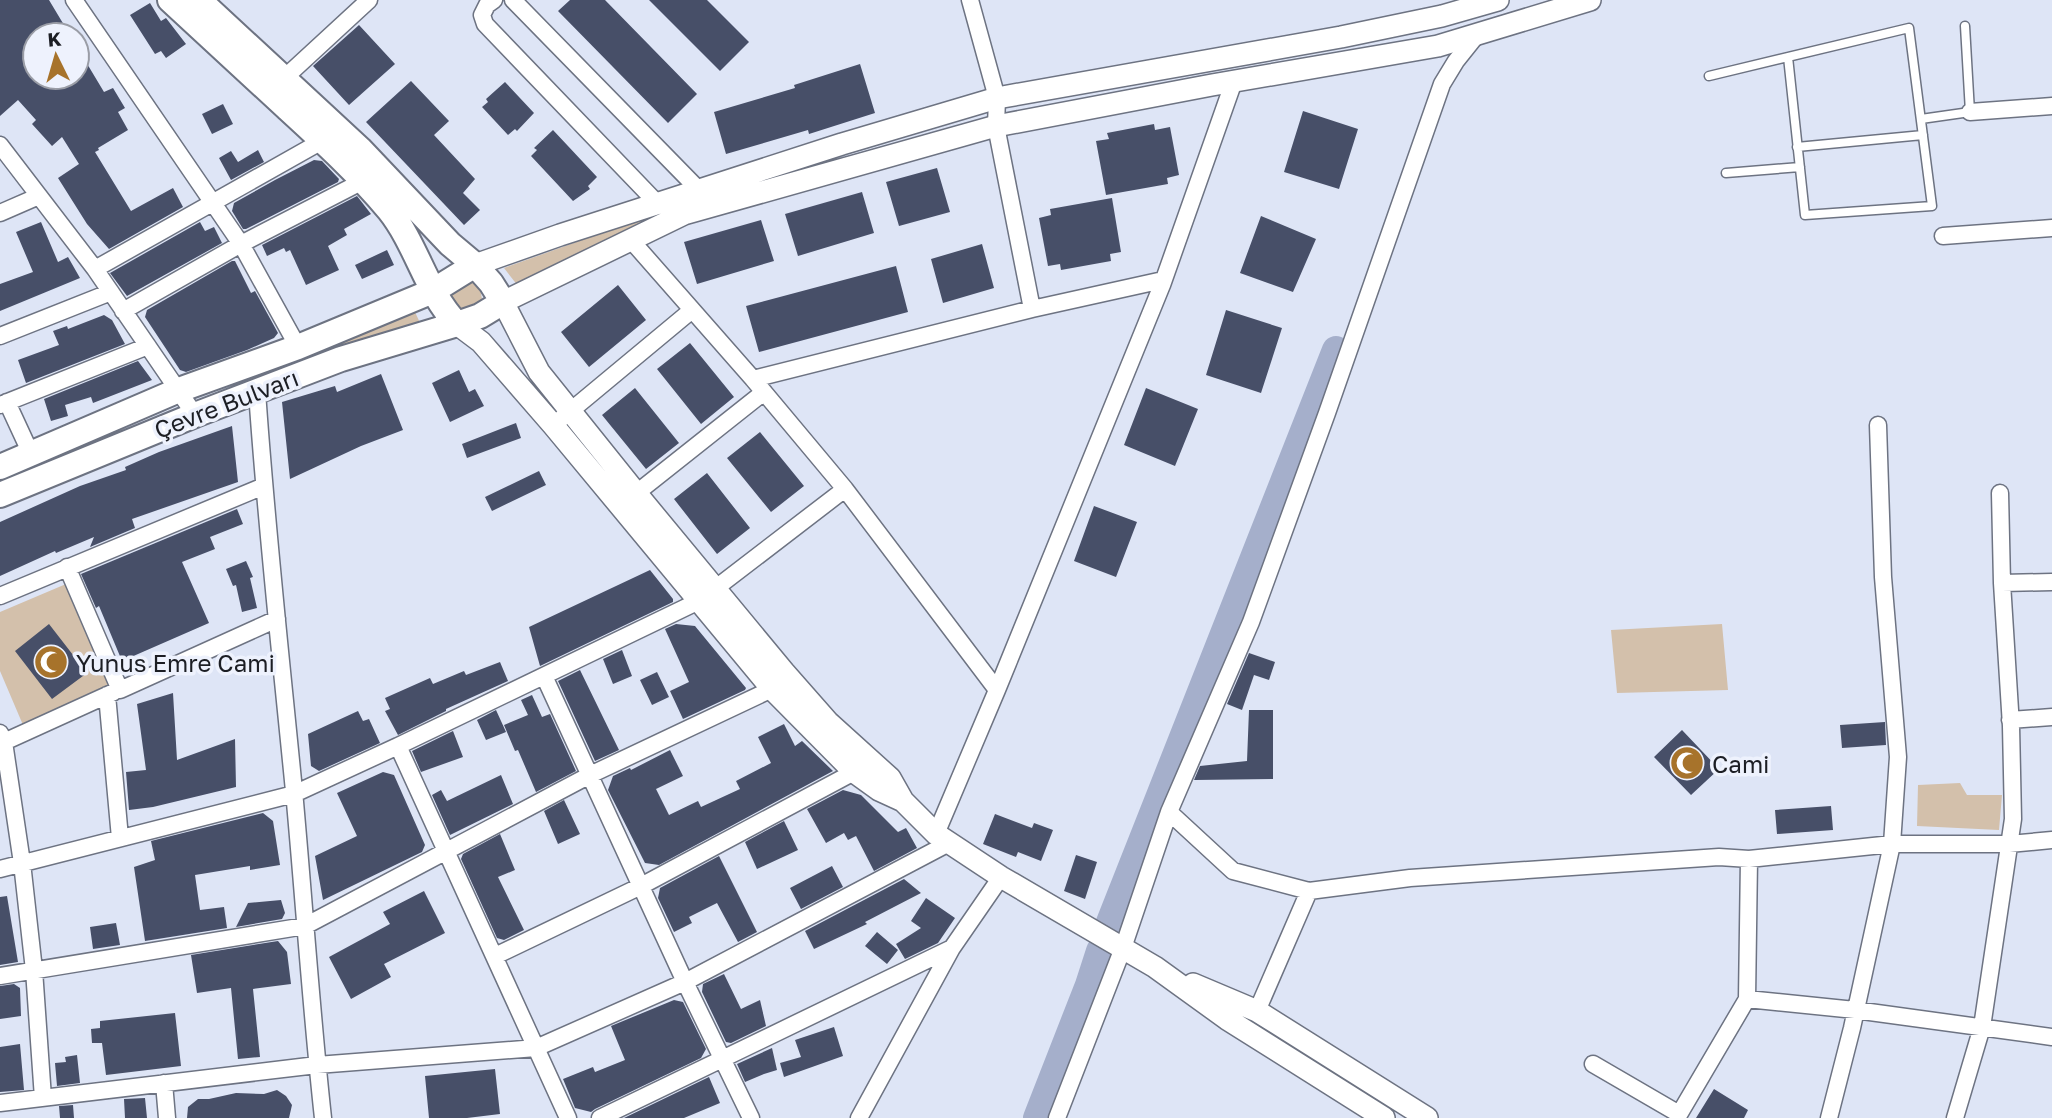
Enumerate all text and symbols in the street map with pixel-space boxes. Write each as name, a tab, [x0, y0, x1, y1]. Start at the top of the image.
north arrow	[21, 21, 91, 91]
text: K	[47, 26, 63, 51]
street label: Çevre Bulvarı	[150, 362, 302, 444]
mosque icon: Yunus Emre Cami	[32, 643, 70, 681]
place label: Yunus Emre Cami	[76, 648, 275, 677]
mosque icon: Cami	[1668, 744, 1706, 782]
place label: Cami	[1712, 749, 1770, 778]

